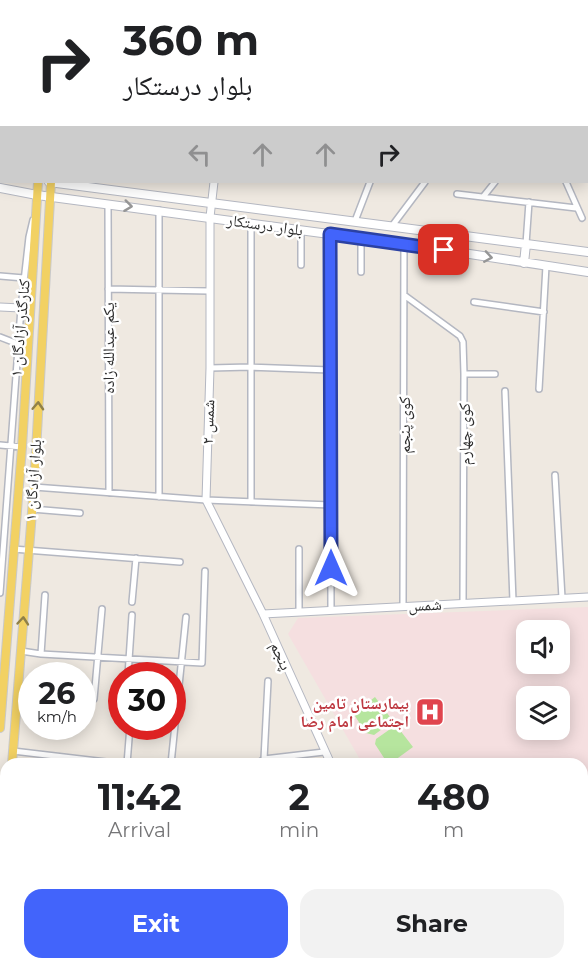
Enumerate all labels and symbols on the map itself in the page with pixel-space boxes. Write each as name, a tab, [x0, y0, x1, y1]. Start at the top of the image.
one-way arrow	[124, 199, 133, 212]
street label: بلوار درستکار	[225, 210, 304, 240]
pin	[418, 224, 469, 275]
one-way arrow	[482, 250, 492, 263]
street label: کنارگذر آزادگان ۱	[6, 278, 35, 378]
street label: یکم عبدالله زاده	[99, 302, 119, 394]
street label: کوی پنجم	[395, 396, 415, 454]
street label: شمس ۲	[198, 399, 219, 445]
one-way arrow	[31, 401, 44, 410]
street label: کوی چهارم	[455, 402, 475, 465]
street label: بلوار آزادگان ۱	[21, 439, 46, 522]
position arrow	[299, 536, 363, 600]
street label: شمس	[408, 595, 442, 616]
one-way arrow	[16, 617, 29, 626]
street label: پنجم	[265, 639, 296, 674]
speed limit sign: 30	[108, 662, 186, 740]
place label: بیمارستان تامین اجتماعی امام رضا	[301, 694, 409, 733]
hospital icon: بیمارستان تامین اجتماعی امام رضا	[414, 696, 446, 728]

